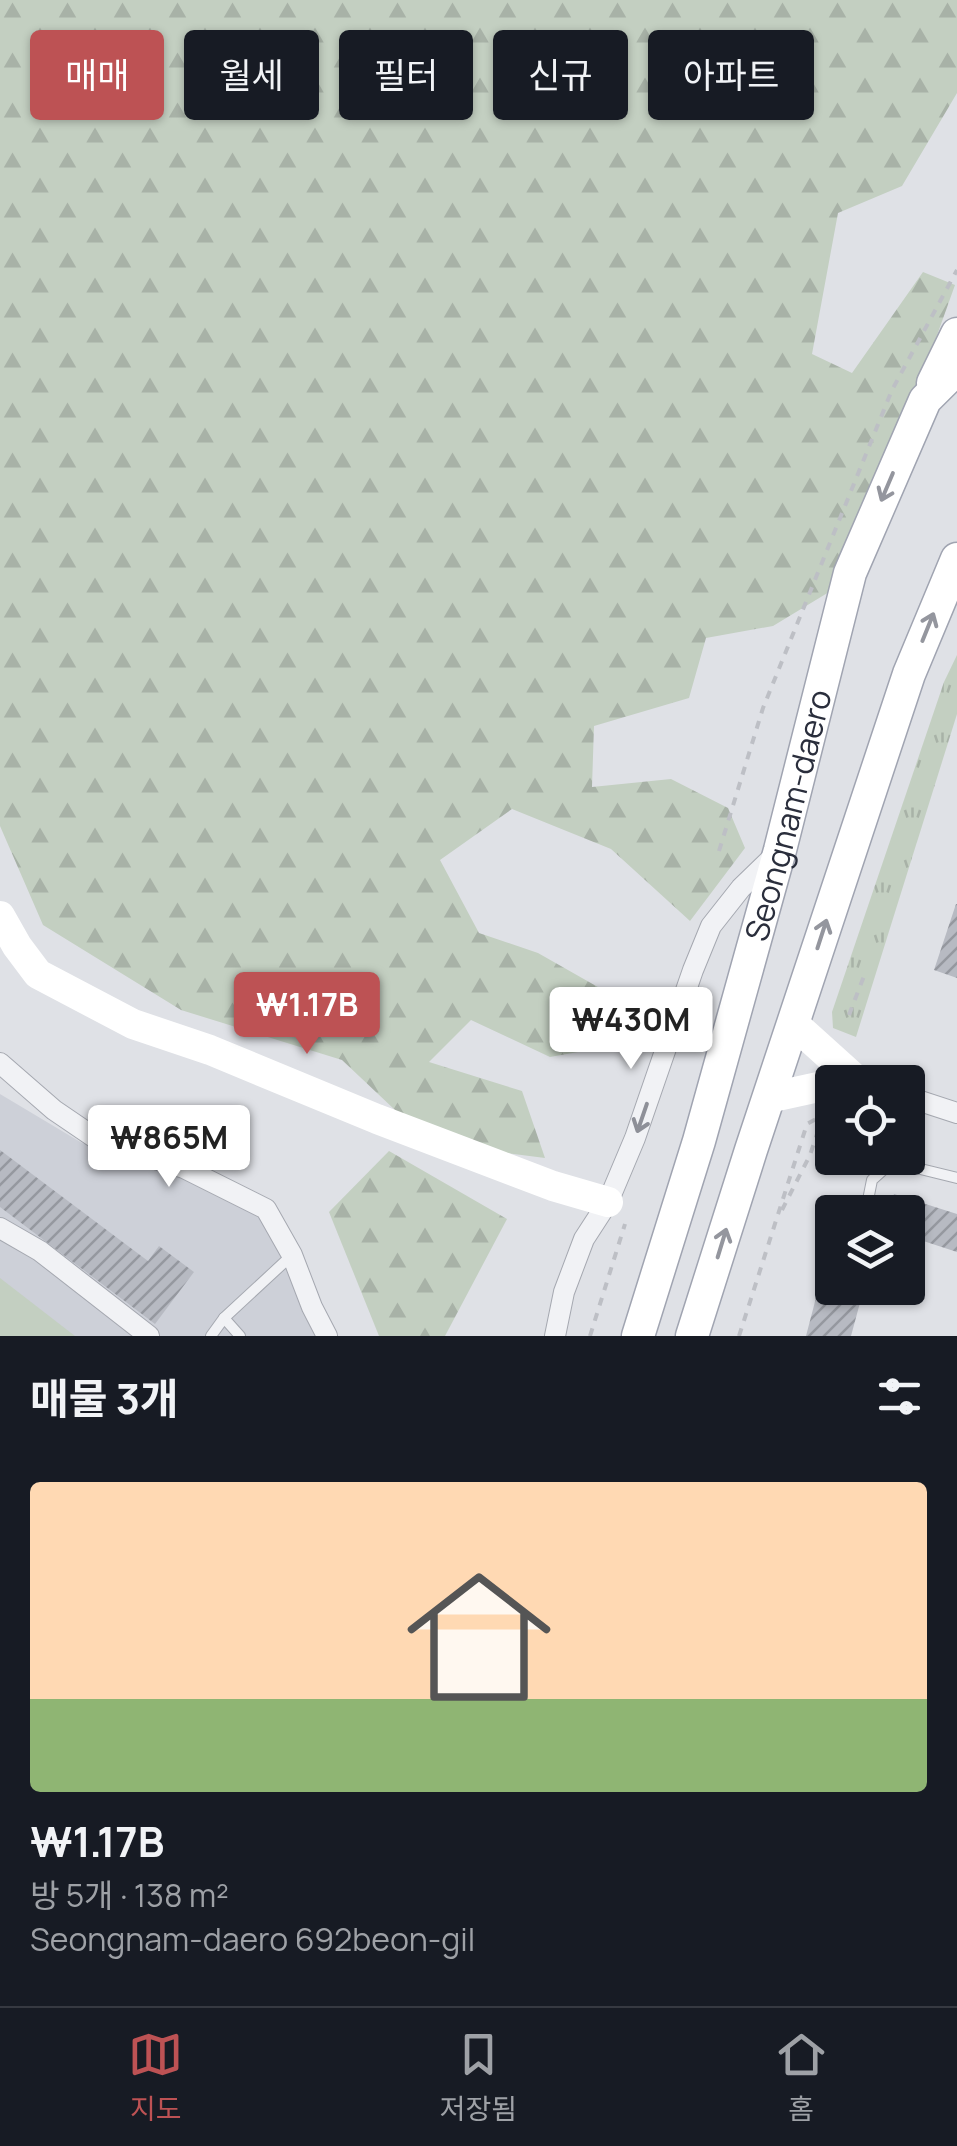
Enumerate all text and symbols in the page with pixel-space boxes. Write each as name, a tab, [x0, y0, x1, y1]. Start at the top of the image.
chip: 매매	[30, 30, 164, 120]
chip: 월세	[184, 30, 319, 120]
chip: 필터	[339, 30, 473, 120]
chip: 신규	[493, 30, 628, 120]
chip: 아파트	[648, 30, 814, 120]
one-way arrow	[877, 471, 895, 502]
one-way arrow	[920, 612, 938, 642]
street label: Seongnam-daero	[734, 685, 842, 946]
one-way arrow	[815, 919, 833, 951]
pin: ₩1.17B	[226, 972, 388, 1057]
text: ₩1.17B	[256, 982, 358, 1026]
pin: ₩430M	[561, 987, 701, 1072]
text: ₩430M	[572, 997, 690, 1041]
map controls	[815, 1065, 925, 1305]
button: locate	[815, 1065, 925, 1175]
one-way arrow	[631, 1102, 649, 1134]
pin: ₩865M	[99, 1105, 239, 1190]
text: ₩865M	[110, 1115, 228, 1159]
button: layers	[815, 1195, 925, 1305]
one-way arrow	[714, 1228, 732, 1259]
text: 매물 3개	[30, 1369, 179, 1427]
icon: filters	[872, 1369, 927, 1424]
icon: home	[389, 1547, 569, 1727]
text: ₩1.17B	[30, 1812, 164, 1870]
text: 방 5개 · 138 m²	[30, 1873, 229, 1917]
text: Seongnam-daero 692beon-gil	[30, 1917, 475, 1961]
tab: 지도	[128, 2027, 183, 2127]
tab: 저장됨	[440, 2027, 517, 2127]
tab: 홈	[774, 2027, 829, 2127]

